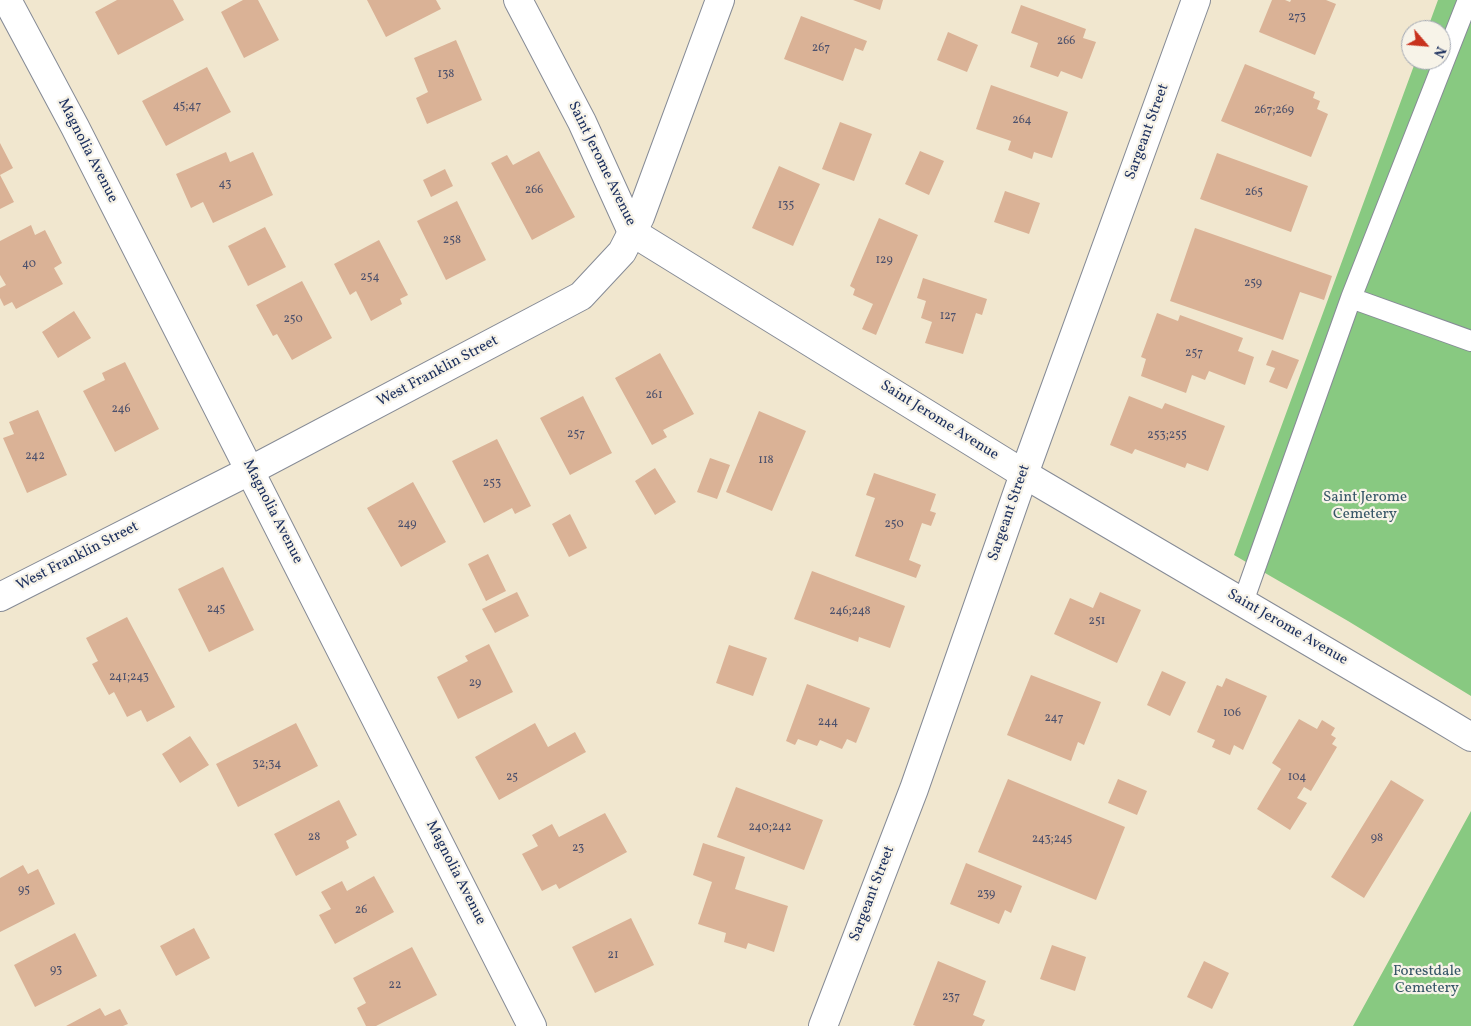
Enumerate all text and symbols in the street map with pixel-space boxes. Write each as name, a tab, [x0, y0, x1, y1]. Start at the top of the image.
house number: 273	[1288, 11, 1306, 25]
north arrow	[1401, 20, 1451, 70]
house number: 266	[1057, 35, 1075, 49]
house number: 267	[812, 42, 830, 56]
text: N	[1428, 43, 1450, 60]
house number: 138	[438, 68, 454, 82]
street label: Sargeant Street	[1122, 82, 1174, 182]
street label: Magnolia Avenue	[53, 96, 121, 206]
street label: Saint Jerome Avenue	[563, 99, 639, 229]
house number: 45;47	[173, 100, 201, 114]
house number: 267;269	[1254, 104, 1294, 118]
house number: 264	[1012, 114, 1032, 128]
house number: 43	[219, 178, 231, 192]
house number: 266	[525, 184, 543, 198]
house number: 265	[1245, 186, 1263, 200]
house number: 135	[778, 199, 794, 213]
house number: 258	[443, 234, 461, 248]
house number: 129	[875, 254, 893, 268]
house number: 40	[22, 258, 36, 272]
house number: 254	[360, 271, 380, 285]
house number: 259	[1244, 277, 1262, 291]
house number: 127	[940, 310, 956, 324]
house number: 250	[283, 313, 303, 327]
street label: West Franklin Street	[374, 332, 502, 412]
house number: 257	[1185, 347, 1203, 361]
street label: Saint Jerome Avenue	[876, 377, 1002, 465]
house number: 261	[645, 389, 663, 403]
house number: 246	[111, 403, 131, 417]
house number: 257	[567, 428, 585, 442]
house number: 253;255	[1147, 429, 1187, 443]
house number: 242	[25, 450, 45, 464]
house number: 118	[758, 454, 774, 468]
street label: Magnolia Avenue	[238, 457, 306, 567]
street label: Sargeant Street	[985, 462, 1035, 564]
house number: 253	[483, 477, 501, 491]
park label: Saint Jerome Cemetery	[1323, 489, 1407, 524]
street label: West Franklin Street	[14, 518, 142, 596]
house number: 249	[397, 518, 417, 532]
house number: 250	[884, 518, 904, 532]
street label: Saint Jerome Avenue	[1224, 586, 1350, 670]
house number: 245	[207, 603, 225, 617]
house number: 246;248	[829, 605, 871, 619]
house number: 251	[1089, 615, 1105, 629]
house number: 241;243	[109, 671, 149, 685]
house number: 29	[469, 677, 481, 691]
house number: 106	[1223, 707, 1241, 721]
house number: 247	[1044, 712, 1064, 726]
house number: 244	[818, 716, 838, 730]
house number: 32;34	[252, 758, 282, 772]
house number: 25	[506, 771, 518, 785]
house number: 104	[1288, 771, 1306, 785]
street label: Magnolia Avenue	[421, 818, 489, 928]
house number: 240;242	[748, 821, 792, 835]
house number: 28	[308, 831, 320, 845]
house number: 98	[1371, 832, 1383, 846]
house number: 243;245	[1032, 833, 1072, 847]
house number: 23	[572, 842, 584, 856]
street label: Sargeant Street	[847, 844, 899, 944]
house number: 95	[18, 884, 30, 898]
house number: 239	[977, 888, 995, 902]
house number: 26	[355, 904, 367, 918]
house number: 21	[607, 949, 619, 963]
park label: Forestdale Cemetery	[1393, 963, 1461, 998]
house number: 93	[50, 964, 62, 978]
house number: 22	[389, 979, 401, 993]
house number: 237	[942, 991, 960, 1005]

